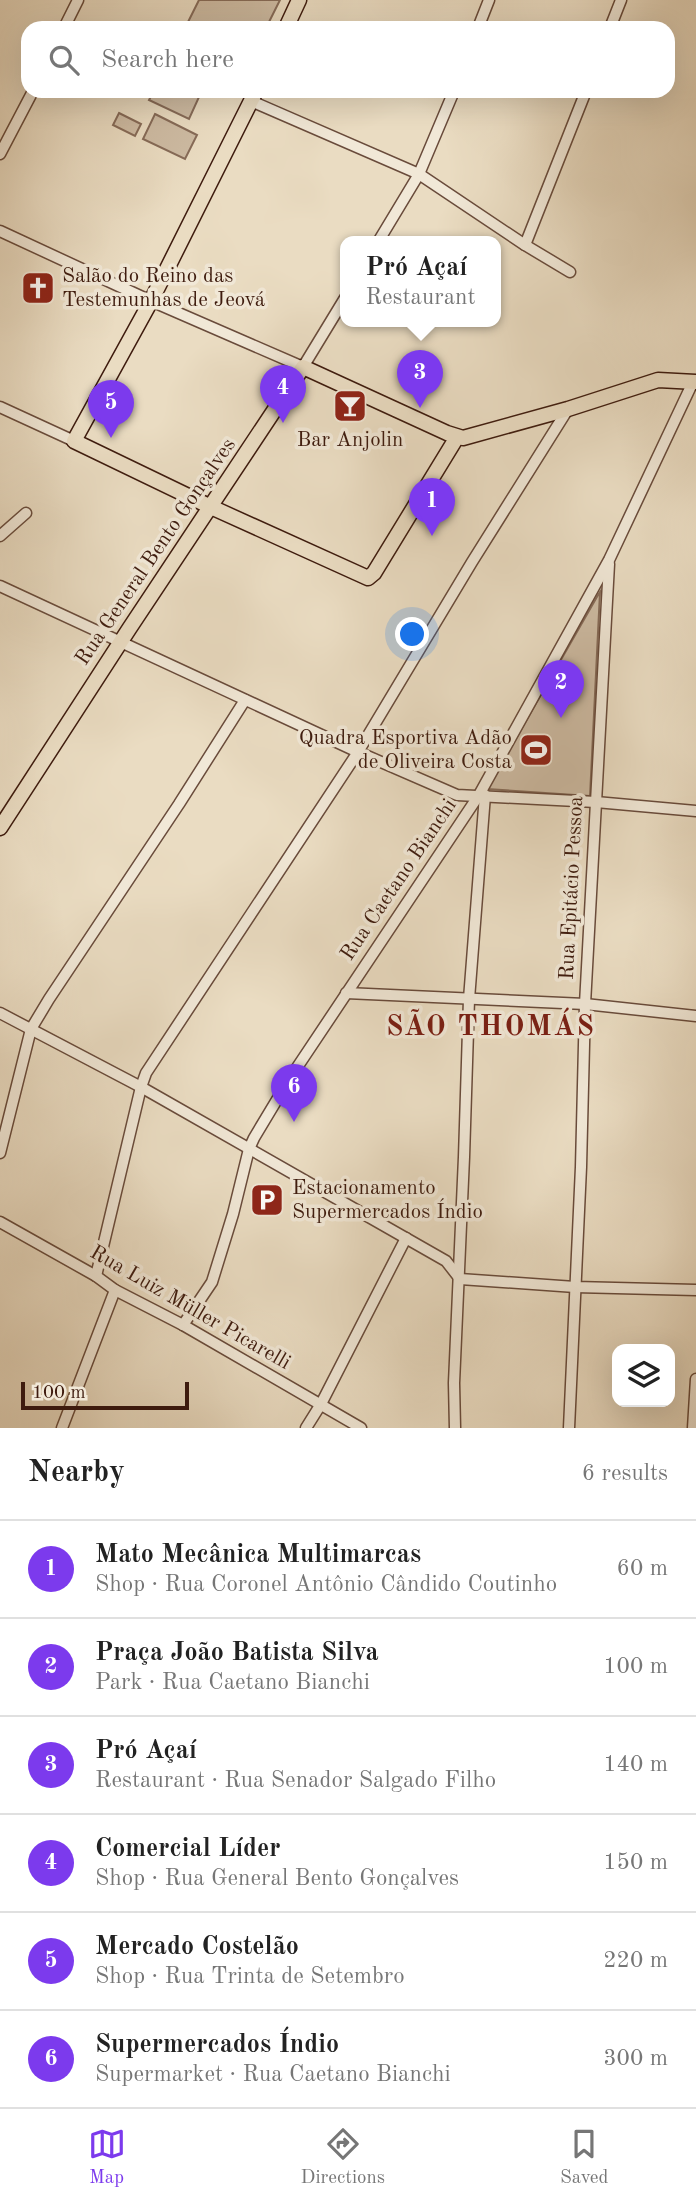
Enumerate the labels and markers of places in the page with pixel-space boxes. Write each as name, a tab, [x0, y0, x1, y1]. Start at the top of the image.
place label: Salão do Reino das Testemunhas de Jeová	[62, 266, 265, 311]
church icon: Salão do Reino das Testemunhas de Jeová	[19, 269, 57, 307]
pin: 3	[397, 350, 443, 408]
pin: 4	[260, 365, 306, 423]
pin: 5	[88, 380, 134, 438]
bar icon: Bar Anjolin	[331, 387, 369, 425]
place label: Bar Anjolin	[297, 430, 403, 451]
pin: 1	[409, 478, 455, 536]
pin: 2	[538, 660, 584, 718]
place label: Quadra Esportiva Adão de Oliveira Costa	[299, 728, 512, 773]
sports icon: Quadra Esportiva Adão de Oliveira Costa	[517, 731, 555, 769]
pin: 6	[271, 1064, 317, 1122]
place label: Estacionamento Supermercados Índio	[292, 1178, 483, 1223]
parking icon: Estacionamento Supermercados Índio	[248, 1181, 286, 1219]

